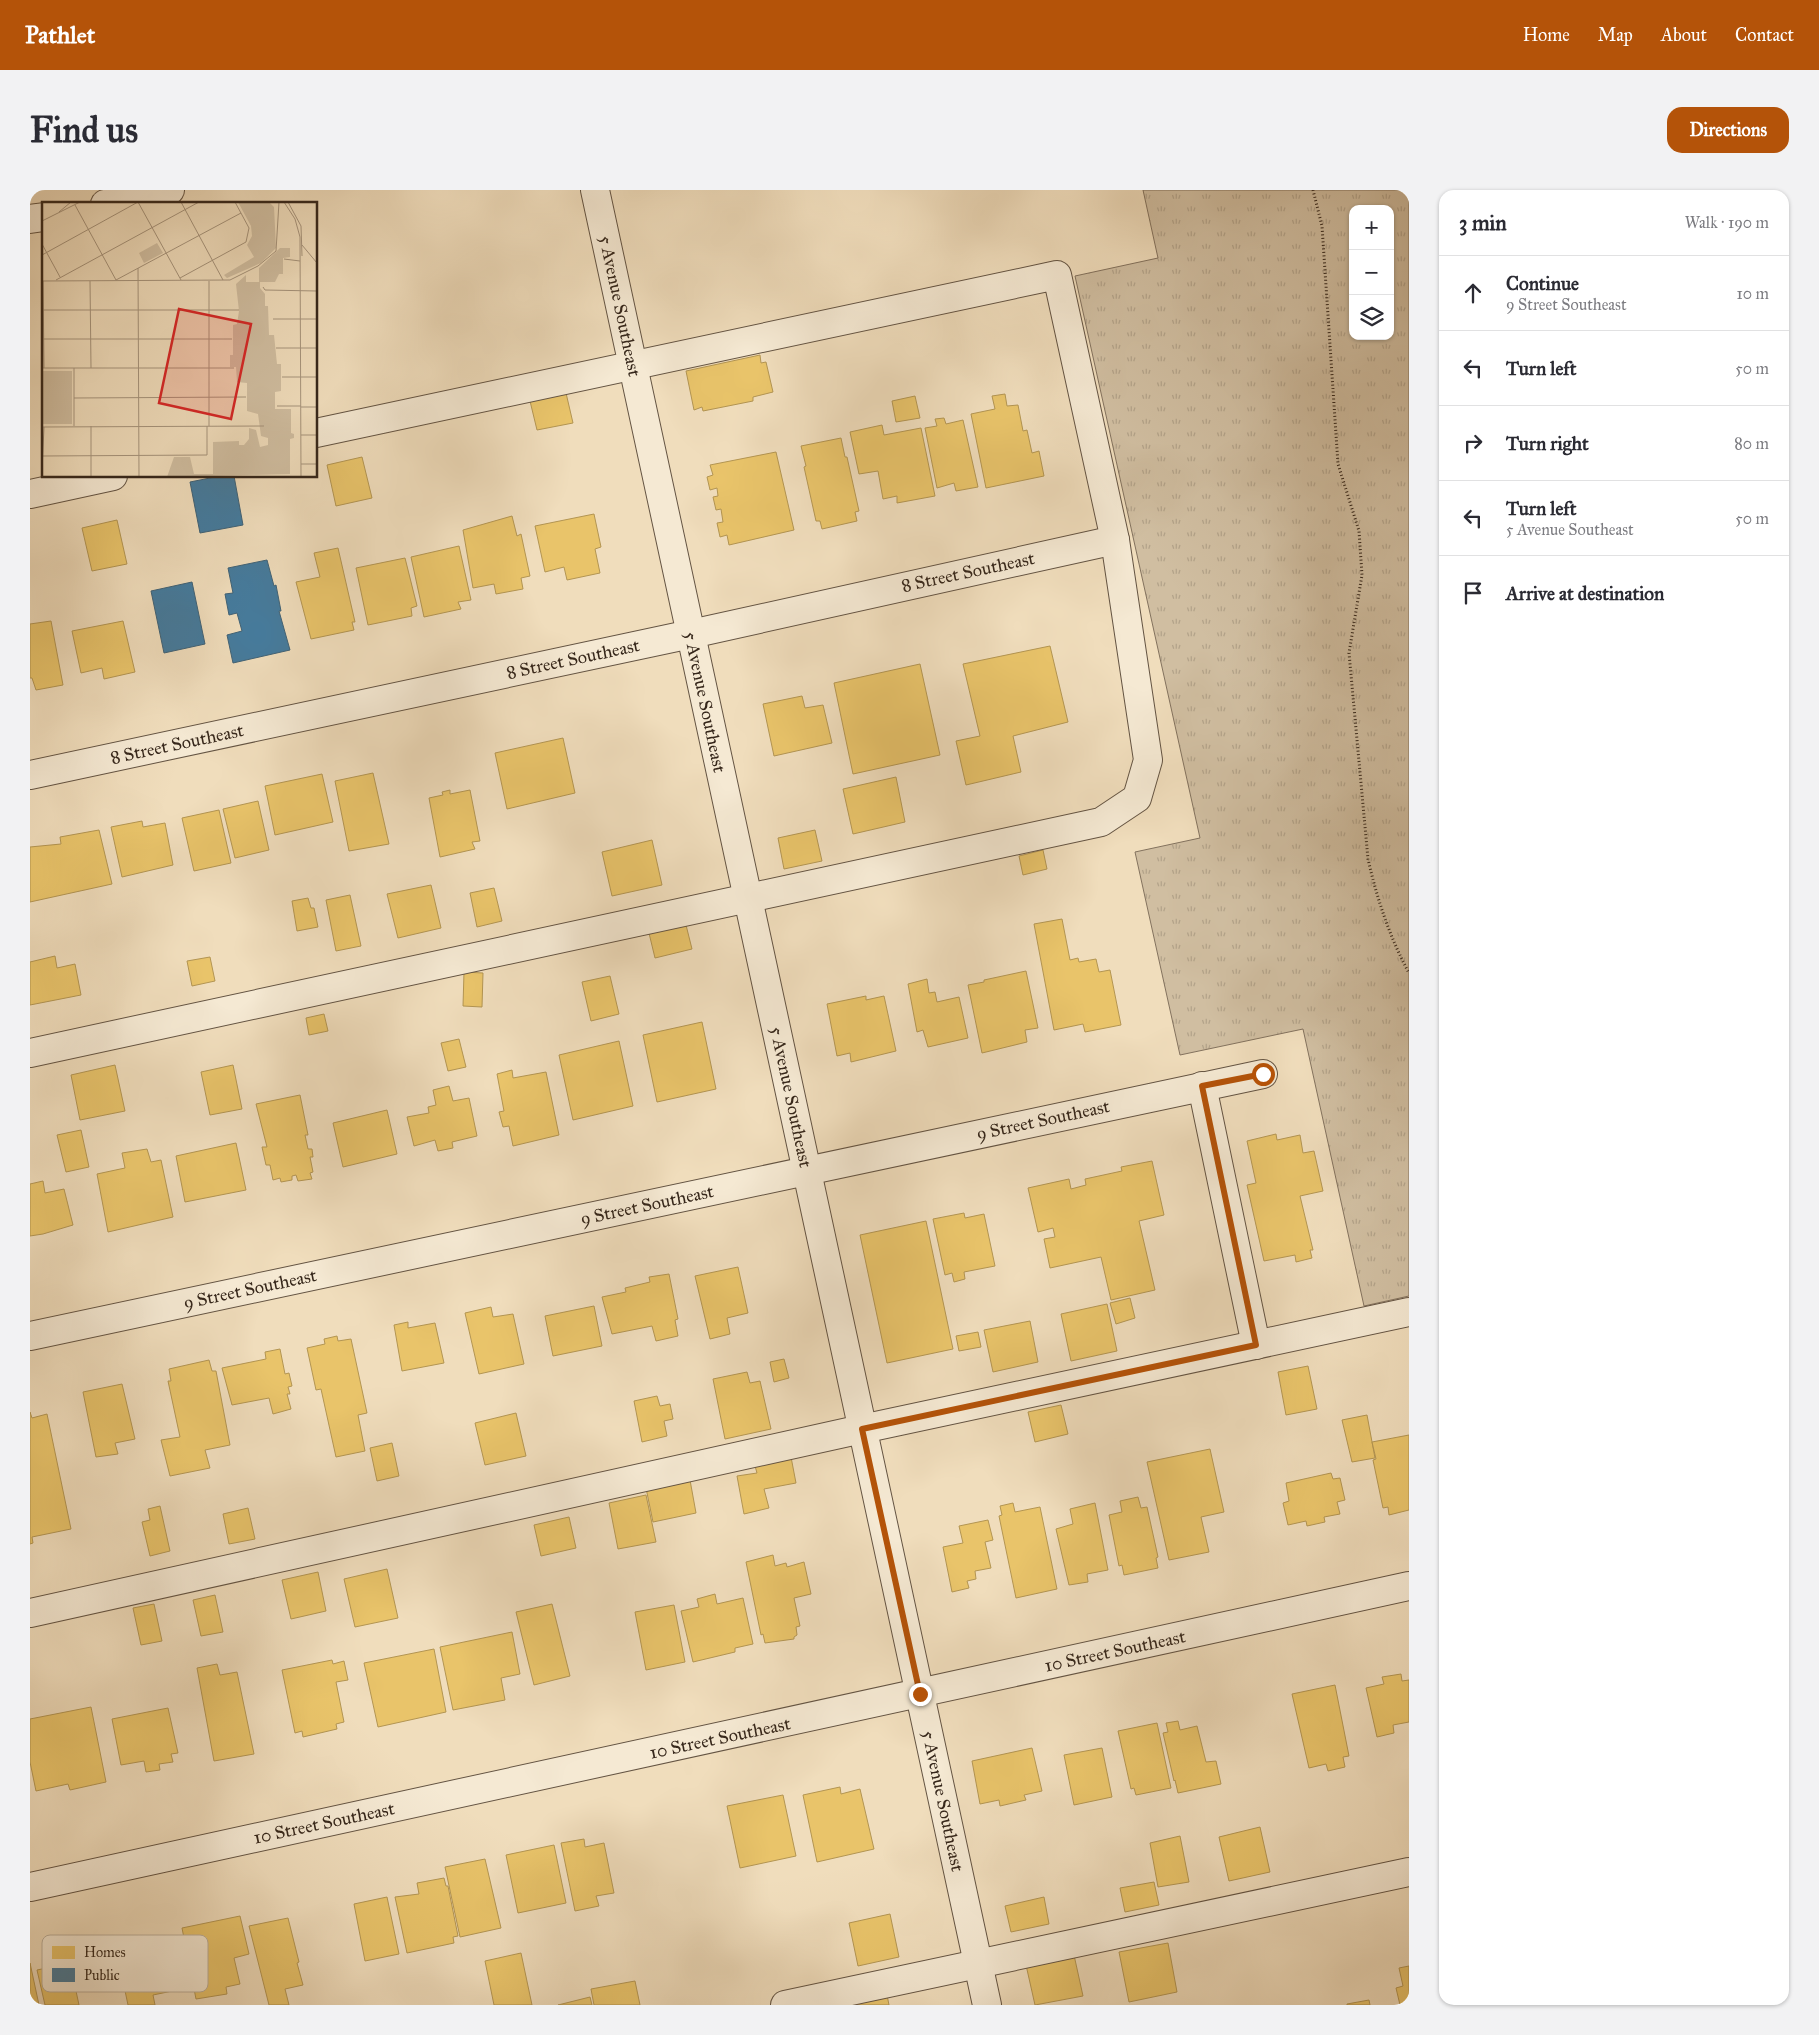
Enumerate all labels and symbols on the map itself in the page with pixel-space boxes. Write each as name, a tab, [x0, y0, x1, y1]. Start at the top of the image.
inset map	[42, 202, 318, 478]
street label: 5 Avenue Southeast	[594, 233, 646, 379]
street label: 8 Street Southeast	[899, 547, 1037, 597]
street label: 5 Avenue Southeast	[679, 629, 731, 775]
street label: 8 Street Southeast	[504, 634, 642, 684]
street label: 8 Street Southeast	[108, 719, 246, 769]
street label: 5 Avenue Southeast	[765, 1024, 817, 1170]
route start	[1252, 1063, 1275, 1086]
street label: 9 Street Southeast	[974, 1095, 1112, 1145]
street label: 9 Street Southeast	[578, 1180, 716, 1230]
street label: 9 Street Southeast	[181, 1264, 319, 1314]
street label: 10 Street Southeast	[1043, 1625, 1188, 1677]
route end	[909, 1683, 932, 1706]
street label: 10 Street Southeast	[648, 1712, 793, 1764]
street label: 5 Avenue Southeast	[917, 1728, 969, 1874]
street label: 10 Street Southeast	[252, 1797, 397, 1849]
legend	[42, 1935, 208, 1992]
text: Homes	[84, 1944, 126, 1961]
text: Public	[84, 1967, 120, 1984]

